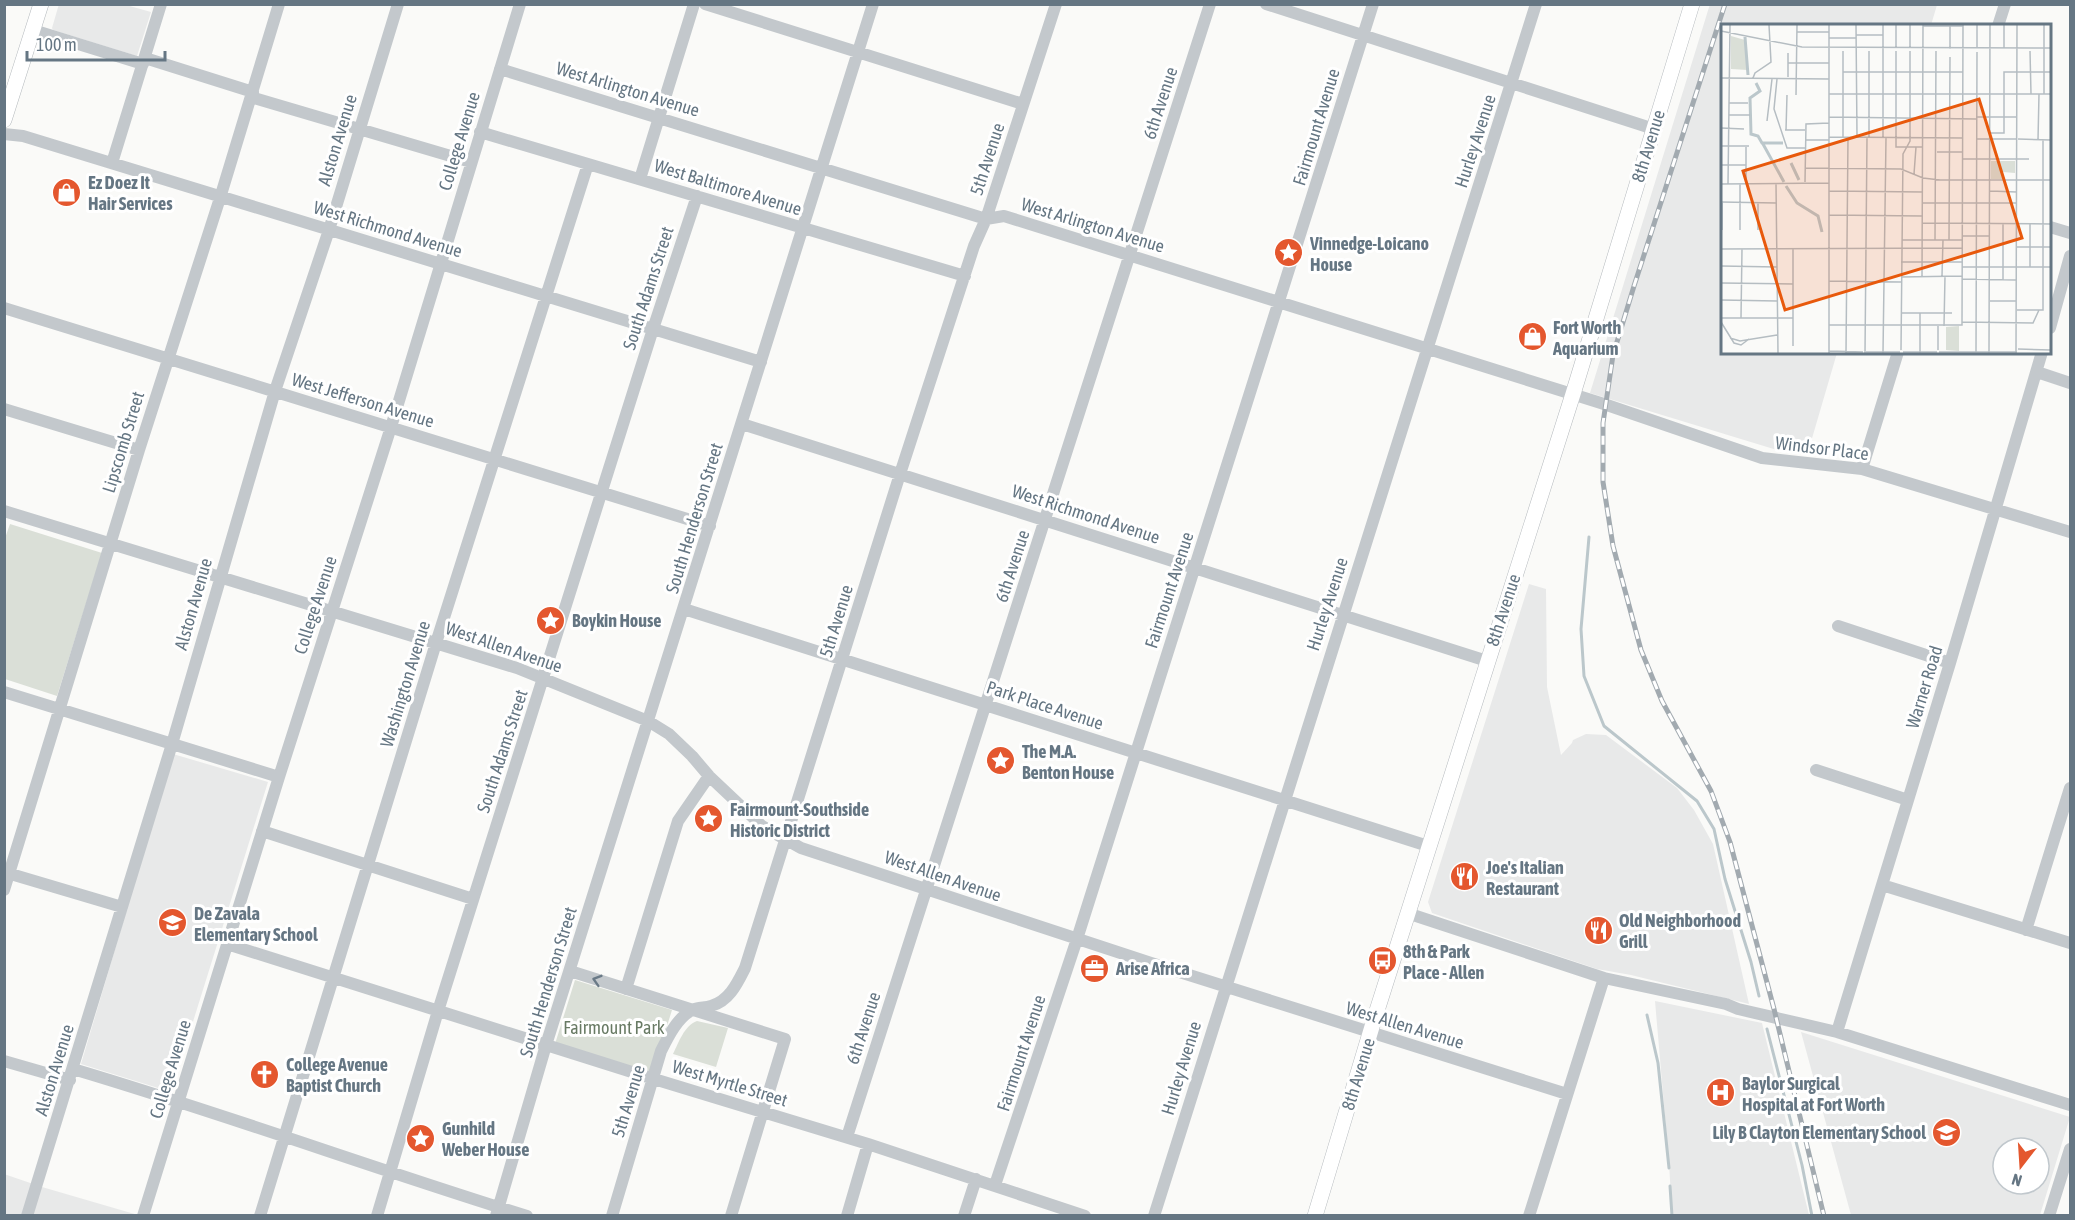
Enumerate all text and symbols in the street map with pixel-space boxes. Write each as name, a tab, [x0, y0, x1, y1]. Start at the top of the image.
scale bar	[27, 24, 165, 62]
inset map	[1721, 24, 2051, 354]
text: 100 m	[36, 34, 77, 55]
street label: West Arlington Avenue	[554, 57, 702, 121]
street label: 6th Avenue	[1138, 64, 1182, 142]
street label: Fairmount Avenue	[1288, 66, 1344, 188]
street label: College Avenue	[434, 89, 484, 193]
street label: Alston Avenue	[313, 92, 361, 188]
street label: Hurley Avenue	[1450, 92, 1500, 190]
street label: 8th Avenue	[1627, 107, 1669, 185]
street label: 5th Avenue	[965, 120, 1009, 198]
street label: West Baltimore Avenue	[652, 155, 804, 219]
place label: Ez Doez It Hair Services	[88, 172, 173, 214]
shop icon: Ez Doez It Hair Services	[51, 176, 83, 208]
street label: West Arlington Avenue	[1019, 193, 1167, 257]
street label: West Richmond Avenue	[311, 196, 465, 262]
street label: South Adams Street	[618, 224, 678, 352]
place label: Vinnedge-Loicano House	[1309, 233, 1429, 275]
place icon: Vinnedge-Loicano House	[1273, 237, 1305, 269]
place label: Fort Worth Aquarium	[1552, 317, 1621, 359]
shop icon: Fort Worth Aquarium	[1516, 321, 1548, 353]
street label: West Jefferson Avenue	[289, 368, 437, 432]
street label: Lipscomb Street	[98, 389, 148, 495]
street label: Windsor Place	[1774, 432, 1870, 464]
street label: South Henderson Street	[661, 440, 727, 596]
street label: West Richmond Avenue	[1009, 480, 1163, 548]
street label: 6th Avenue	[990, 527, 1034, 605]
street label: Fairmount Avenue	[1140, 529, 1198, 651]
street label: College Avenue	[289, 553, 341, 657]
street label: Hurley Avenue	[1302, 555, 1352, 653]
street label: Alston Avenue	[170, 556, 216, 652]
street label: 8th Avenue	[1481, 571, 1525, 649]
street label: 5th Avenue	[815, 582, 857, 660]
place icon: Boykin House	[535, 604, 567, 636]
place label: Boykin House	[572, 610, 662, 631]
street label: West Allen Avenue	[443, 617, 565, 677]
street label: Washington Avenue	[376, 618, 434, 750]
street label: Warner Road	[1901, 643, 1947, 731]
street label: Park Place Avenue	[984, 676, 1106, 734]
street label: South Adams Street	[472, 687, 532, 815]
place label: The M.A. Benton House	[1022, 741, 1114, 783]
place icon: The M.A. Benton House	[985, 745, 1017, 777]
place label: Fairmount-Southside Historic District	[730, 799, 869, 841]
place icon: Fairmount-Southside Historic District	[693, 803, 725, 835]
street label: West Allen Avenue	[882, 846, 1004, 906]
place label: Joe's Italian Restaurant	[1485, 857, 1564, 899]
restaurant icon: Joe's Italian Restaurant	[1449, 861, 1481, 893]
place label: De Zavala Elementary School	[194, 903, 318, 945]
street label: South Henderson Street	[515, 904, 581, 1060]
school or university icon: De Zavala Elementary School	[157, 907, 189, 939]
place label: Old Neighborhood Grill	[1619, 910, 1741, 952]
restaurant icon: Old Neighborhood Grill	[1582, 914, 1614, 946]
place label: 8th & Park Place - Allen	[1403, 941, 1485, 983]
bus stop icon: 8th & Park Place - Allen	[1366, 945, 1398, 977]
office icon: Arise Africa	[1079, 952, 1111, 984]
place label: Arise Africa	[1115, 958, 1190, 979]
one-way arrow	[592, 974, 603, 987]
street label: 6th Avenue	[841, 989, 885, 1067]
street label: Fairmount Avenue	[992, 992, 1050, 1114]
street label: West Allen Avenue	[1344, 997, 1466, 1053]
street label: College Avenue	[145, 1017, 195, 1121]
park label: Fairmount Park	[563, 1017, 665, 1038]
street label: Hurley Avenue	[1157, 1019, 1205, 1117]
street label: Alston Avenue	[30, 1022, 78, 1118]
street label: 8th Avenue	[1337, 1035, 1379, 1113]
place label: College Avenue Baptist Church	[286, 1054, 388, 1096]
street label: West Myrtle Street	[670, 1056, 790, 1110]
church icon: College Avenue Baptist Church	[249, 1058, 281, 1090]
street label: 5th Avenue	[607, 1062, 649, 1140]
place label: Baylor Surgical Hospital at Fort Worth	[1742, 1073, 1885, 1115]
hospital icon: Baylor Surgical Hospital at Fort Worth	[1705, 1077, 1737, 1109]
school or university icon: Lily B Clayton Elementary School	[1931, 1116, 1963, 1148]
place label: Gunhild Weber House	[441, 1118, 529, 1160]
place icon: Gunhild Weber House	[405, 1122, 437, 1154]
place label: Lily B Clayton Elementary School	[1712, 1122, 1926, 1143]
north arrow	[1991, 1136, 2051, 1196]
text: N	[2009, 1170, 2024, 1190]

